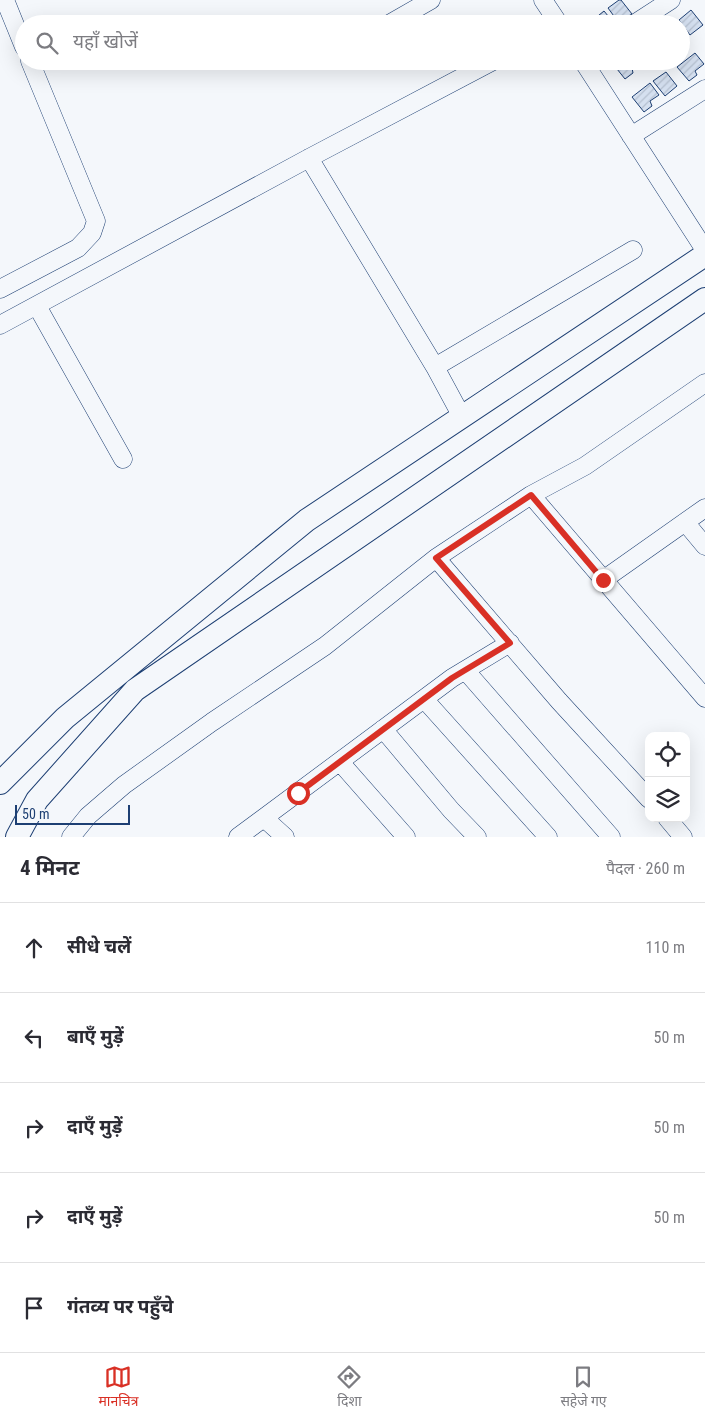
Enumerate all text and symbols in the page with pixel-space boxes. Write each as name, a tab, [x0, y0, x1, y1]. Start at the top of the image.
search box	[15, 15, 690, 70]
icon: search	[33, 29, 61, 57]
text: यहाँ खोजें	[73, 30, 138, 53]
route end	[592, 569, 615, 592]
map controls	[645, 732, 690, 822]
button: locate	[645, 732, 690, 777]
button: layers	[645, 777, 690, 822]
route start	[287, 782, 310, 805]
scale bar	[15, 802, 130, 825]
text: 50 m	[22, 806, 50, 822]
text: 4 मिनट	[20, 856, 80, 880]
text: पैदल · 260 m	[606, 859, 685, 878]
icon: ahead	[20, 934, 48, 962]
text: सीधे चलें	[67, 935, 131, 958]
text: 110 m	[646, 938, 685, 957]
icon: left	[20, 1024, 48, 1052]
text: बाएँ मुड़ें	[67, 1025, 123, 1048]
text: 50 m	[653, 1028, 685, 1047]
icon: right	[20, 1114, 48, 1142]
text: दाएँ मुड़ें	[67, 1115, 122, 1138]
text: 50 m	[653, 1118, 685, 1137]
icon: right	[20, 1204, 48, 1232]
text: दाएँ मुड़ें	[67, 1205, 122, 1228]
text: 50 m	[653, 1208, 685, 1227]
icon: arrive	[20, 1294, 48, 1322]
text: गंतव्य पर पहुँचे	[67, 1295, 173, 1318]
tab: मानचित्र	[98, 1363, 138, 1412]
tab: दिशा	[335, 1363, 363, 1412]
tab: सहेजे गए	[560, 1363, 607, 1412]

